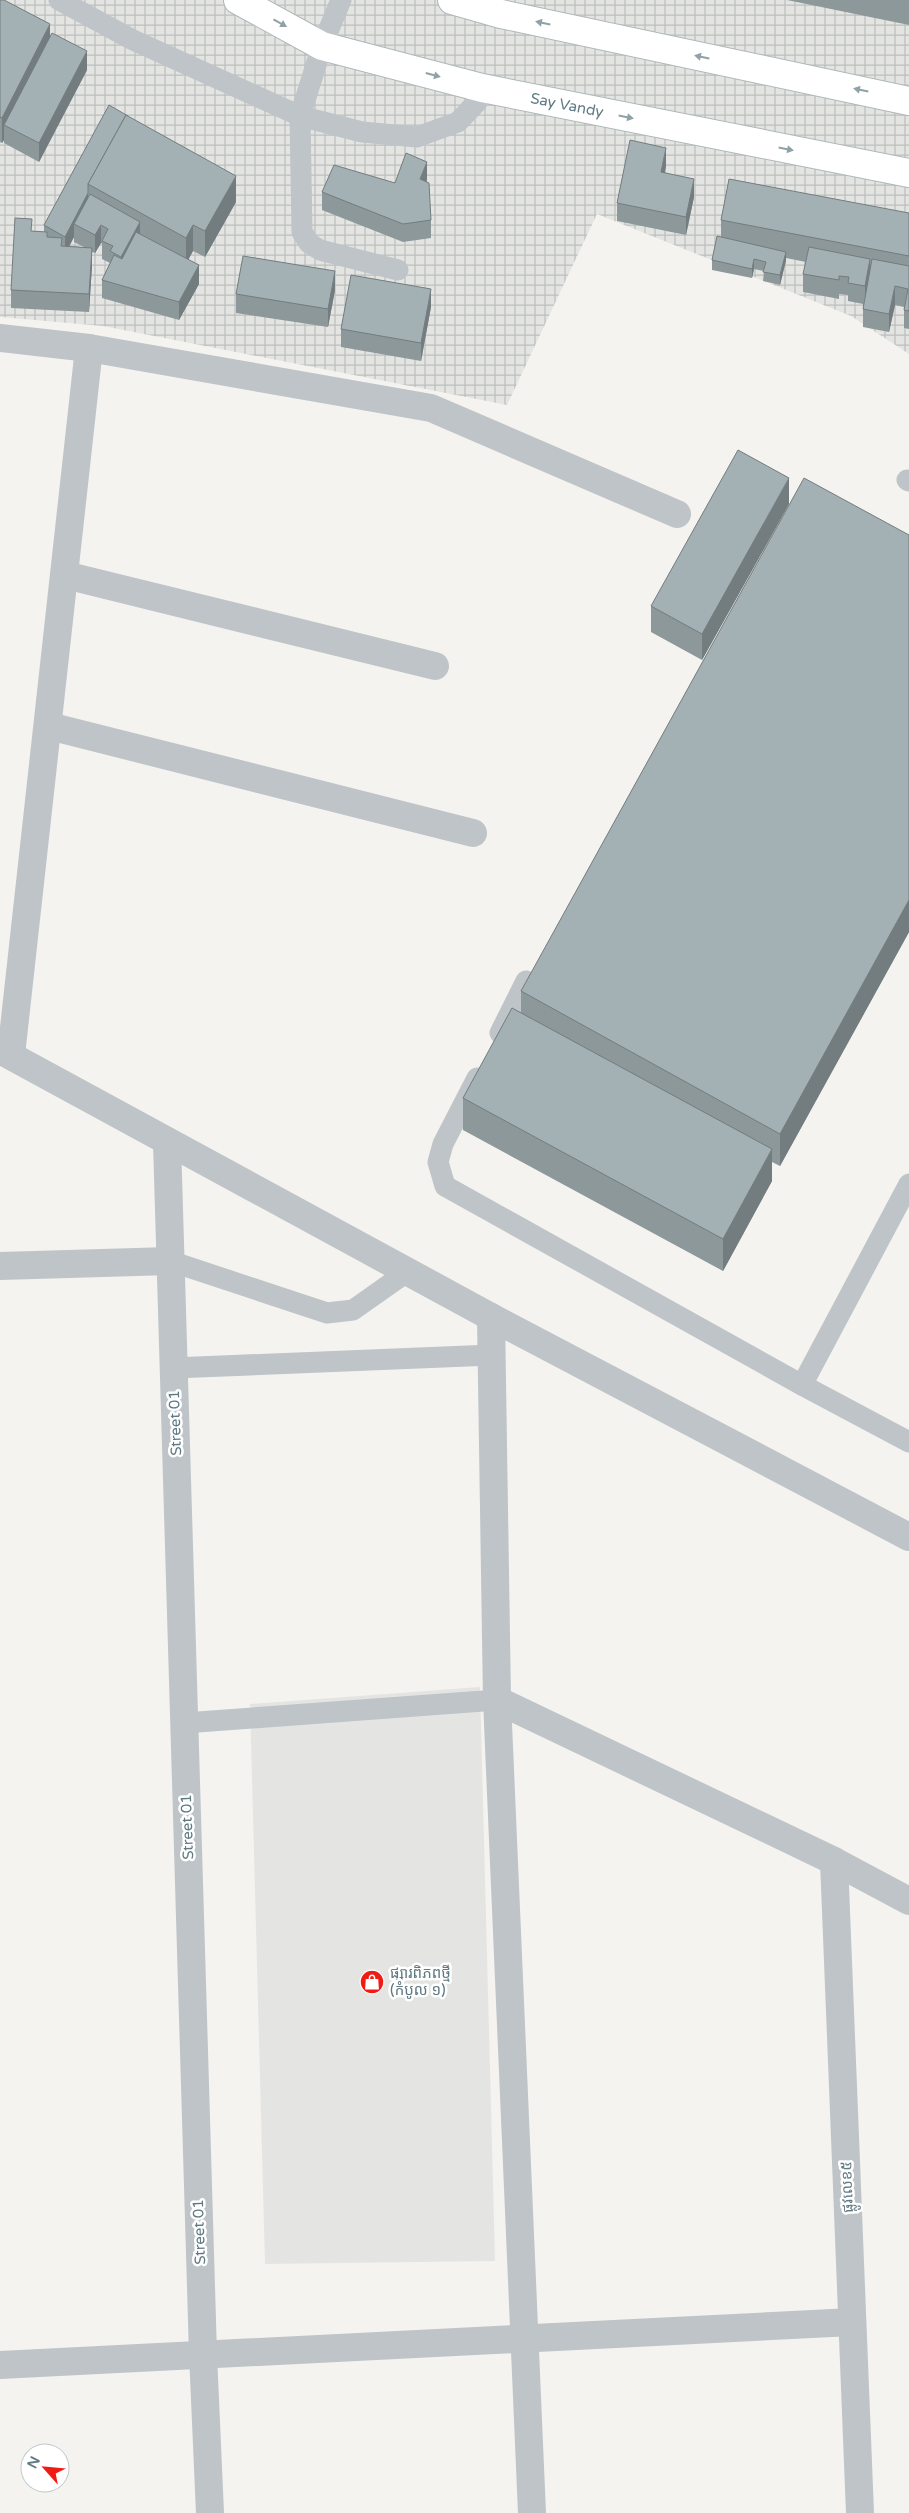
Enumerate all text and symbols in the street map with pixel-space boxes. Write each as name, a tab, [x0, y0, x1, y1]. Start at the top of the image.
one-way arrow	[274, 19, 287, 28]
one-way arrow	[536, 19, 551, 27]
one-way arrow	[695, 53, 710, 61]
one-way arrow	[426, 71, 441, 79]
one-way arrow	[853, 86, 869, 94]
street label: Say Vandy	[529, 89, 605, 121]
one-way arrow	[619, 113, 634, 121]
one-way arrow	[778, 145, 794, 153]
street label: Street 01	[165, 1390, 185, 1456]
street label: Street 01	[177, 1794, 197, 1860]
place label: ផ្សារពិភពថ្មី (កំបូល ១)	[390, 1964, 451, 1999]
shop icon: ផ្សារពិភពថ្មី (កំបូល ១)	[359, 1969, 385, 1995]
street label: ផ្លូវលេខ៥	[837, 2161, 861, 2213]
street label: Street 01	[189, 2199, 209, 2265]
north arrow	[20, 2443, 70, 2493]
text: N	[24, 2453, 44, 2471]

